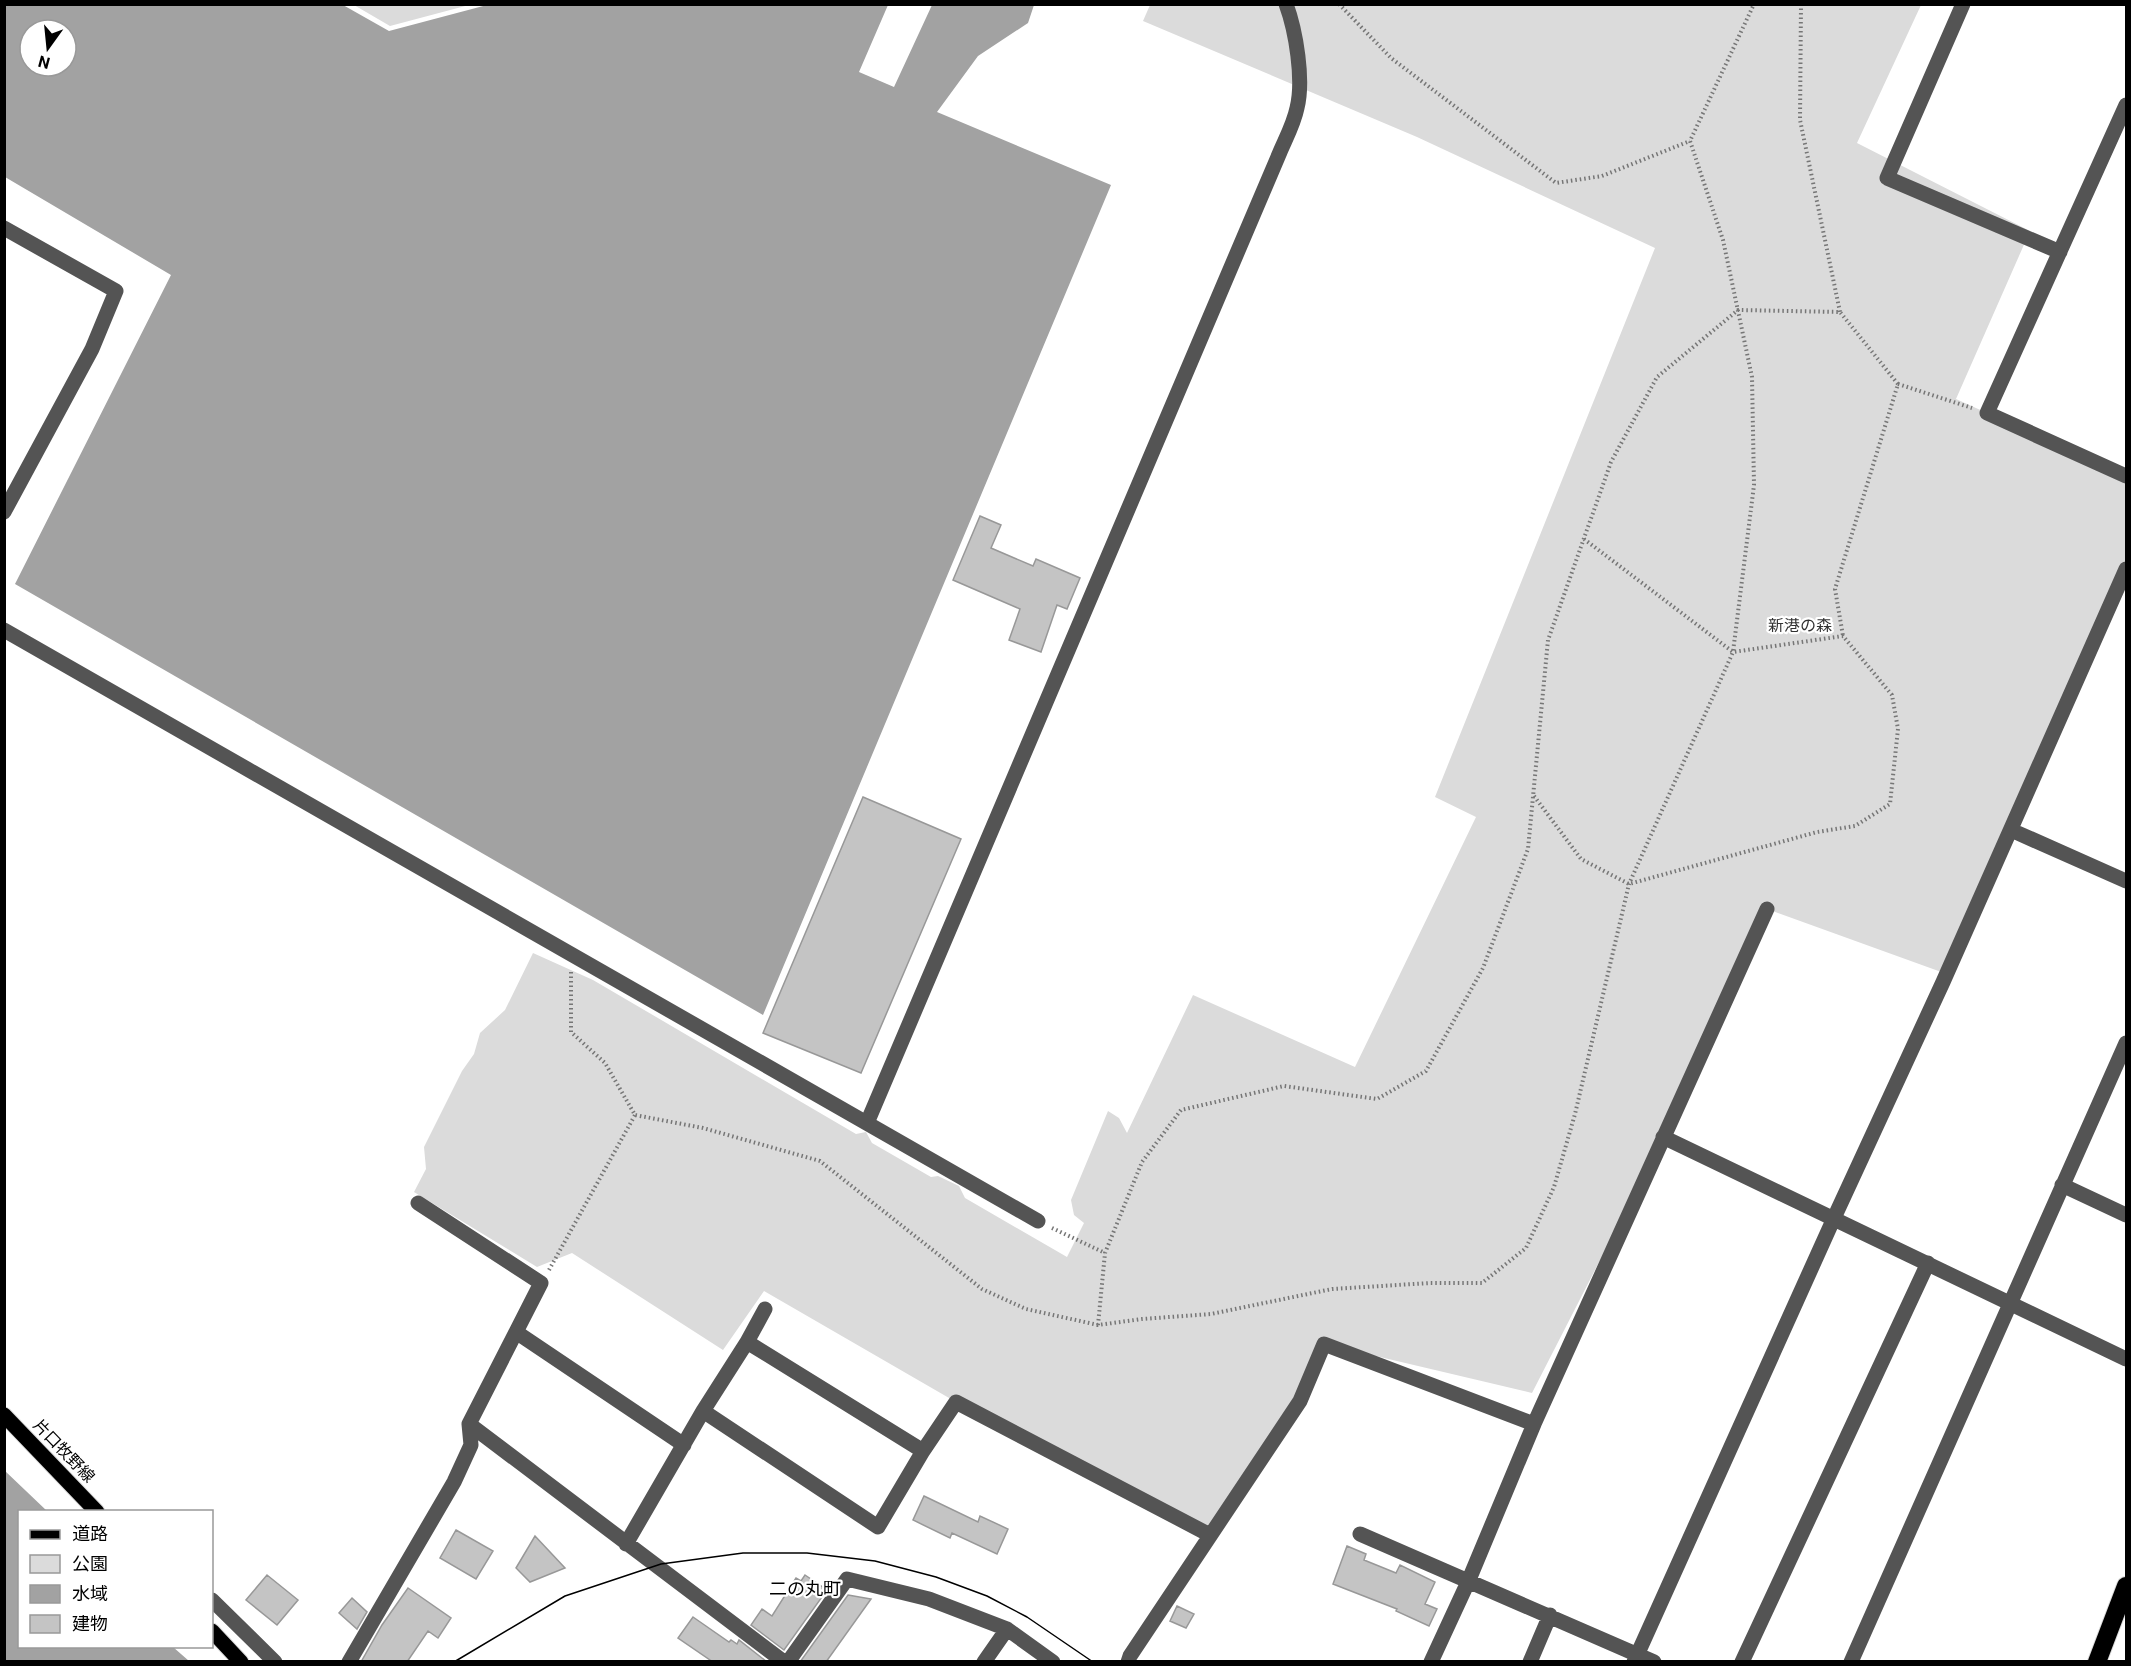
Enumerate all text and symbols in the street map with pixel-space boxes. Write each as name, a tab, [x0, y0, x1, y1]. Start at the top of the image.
north arrow	[18, 18, 78, 78]
text: N	[36, 51, 52, 73]
park label: 新港の森	[1768, 616, 1832, 635]
street label: 片口牧野線	[29, 1416, 99, 1486]
legend	[18, 1510, 213, 1648]
text: 道路	[72, 1523, 108, 1544]
text: 公園	[72, 1553, 108, 1574]
district label: 二の丸町	[769, 1578, 841, 1599]
text: 水域	[72, 1583, 108, 1604]
text: 建物	[72, 1613, 108, 1634]

